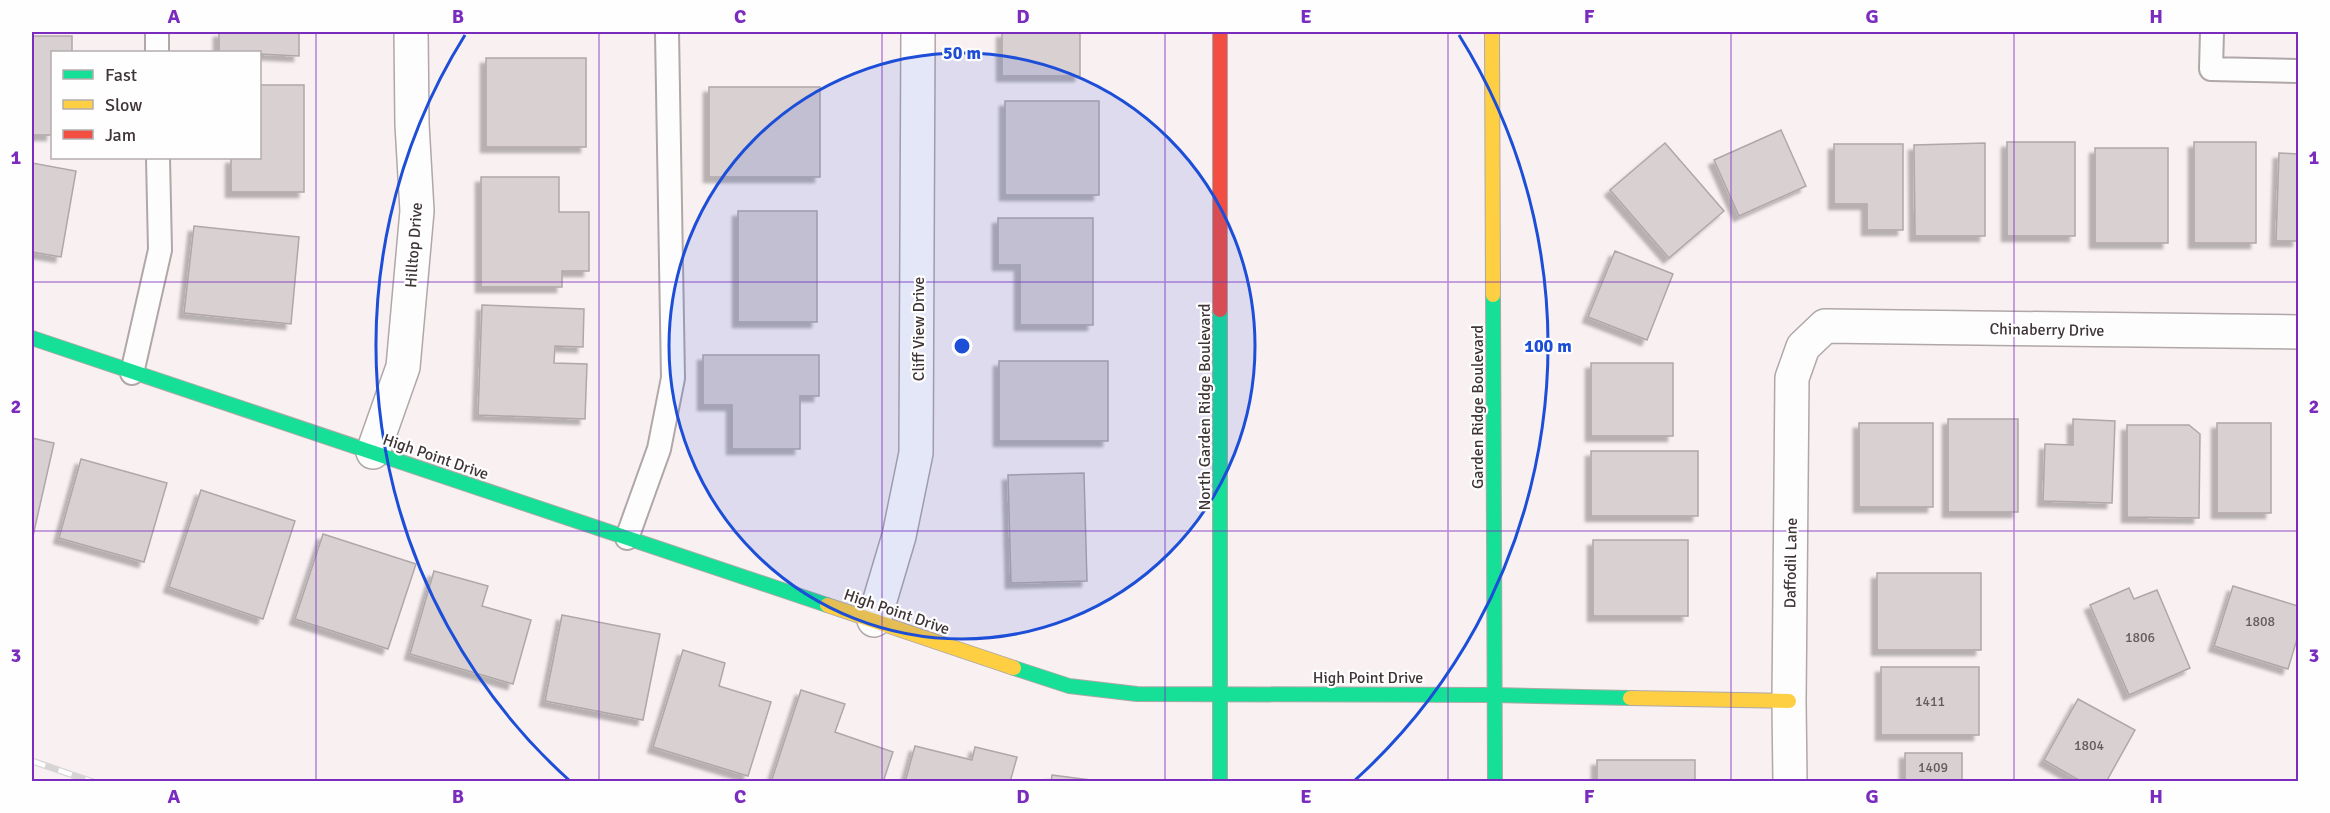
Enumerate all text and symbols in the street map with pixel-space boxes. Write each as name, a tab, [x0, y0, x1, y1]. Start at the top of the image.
text: A	[168, 4, 181, 29]
text: B	[452, 4, 464, 29]
text: C	[734, 4, 746, 29]
text: D	[1016, 4, 1030, 29]
text: E	[1300, 4, 1312, 29]
text: F	[1584, 4, 1595, 29]
text: G	[1865, 4, 1879, 29]
text: H	[2149, 4, 2163, 29]
text: 50 m	[943, 42, 981, 64]
legend	[51, 51, 261, 159]
text: Fast	[105, 64, 137, 86]
text: Slow	[105, 94, 142, 116]
text: Jam	[105, 124, 136, 146]
text: 1	[11, 145, 22, 170]
text: 1	[2309, 145, 2320, 170]
street label: Hilltop Drive	[401, 202, 427, 288]
street label: Cliff View Drive	[909, 277, 929, 381]
street label: North Garden Ridge Boulevard	[1195, 303, 1215, 511]
street label: Chinaberry Drive	[1989, 319, 2105, 341]
street label: Garden Ridge Boulevard	[1468, 325, 1488, 489]
text: 100 m	[1524, 335, 1572, 357]
centre of rings	[952, 336, 972, 356]
text: 2	[11, 394, 21, 419]
text: 2	[2309, 394, 2319, 419]
street label: High Point Drive	[380, 429, 491, 484]
street label: Daffodil Lane	[1780, 517, 1802, 609]
street label: High Point Drive	[841, 584, 952, 639]
house number: 1808	[2245, 613, 2275, 630]
house number: 1806	[2125, 629, 2155, 646]
text: 3	[11, 643, 21, 668]
text: 3	[2309, 643, 2319, 668]
street label: High Point Drive	[1313, 668, 1423, 688]
house number: 1411	[1915, 693, 1945, 710]
house number: 1804	[2074, 737, 2105, 754]
house number: 1409	[1918, 759, 1948, 776]
text: A	[168, 784, 181, 809]
text: B	[452, 784, 464, 809]
text: C	[734, 784, 746, 809]
text: D	[1016, 784, 1030, 809]
text: E	[1300, 784, 1312, 809]
text: F	[1584, 784, 1595, 809]
text: G	[1865, 784, 1879, 809]
text: H	[2149, 784, 2163, 809]

